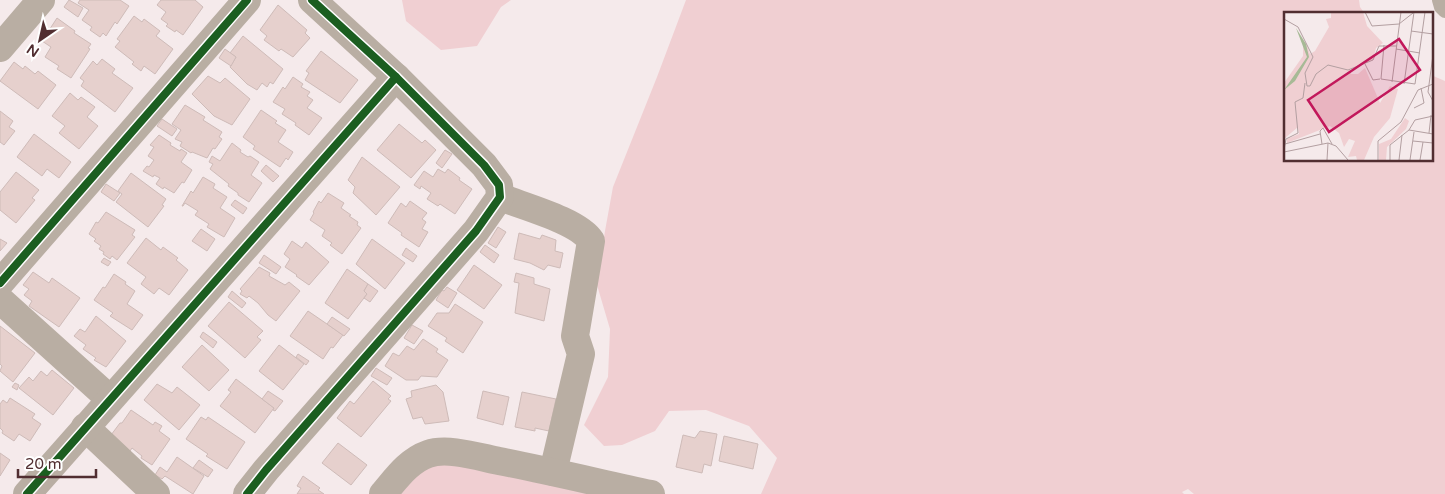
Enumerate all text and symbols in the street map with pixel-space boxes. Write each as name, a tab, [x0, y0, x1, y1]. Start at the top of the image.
inset map	[1284, 12, 1432, 161]
north arrow	[15, 15, 65, 65]
text: N	[24, 40, 42, 61]
scale bar	[18, 446, 95, 478]
text: 20 m	[25, 455, 62, 473]

